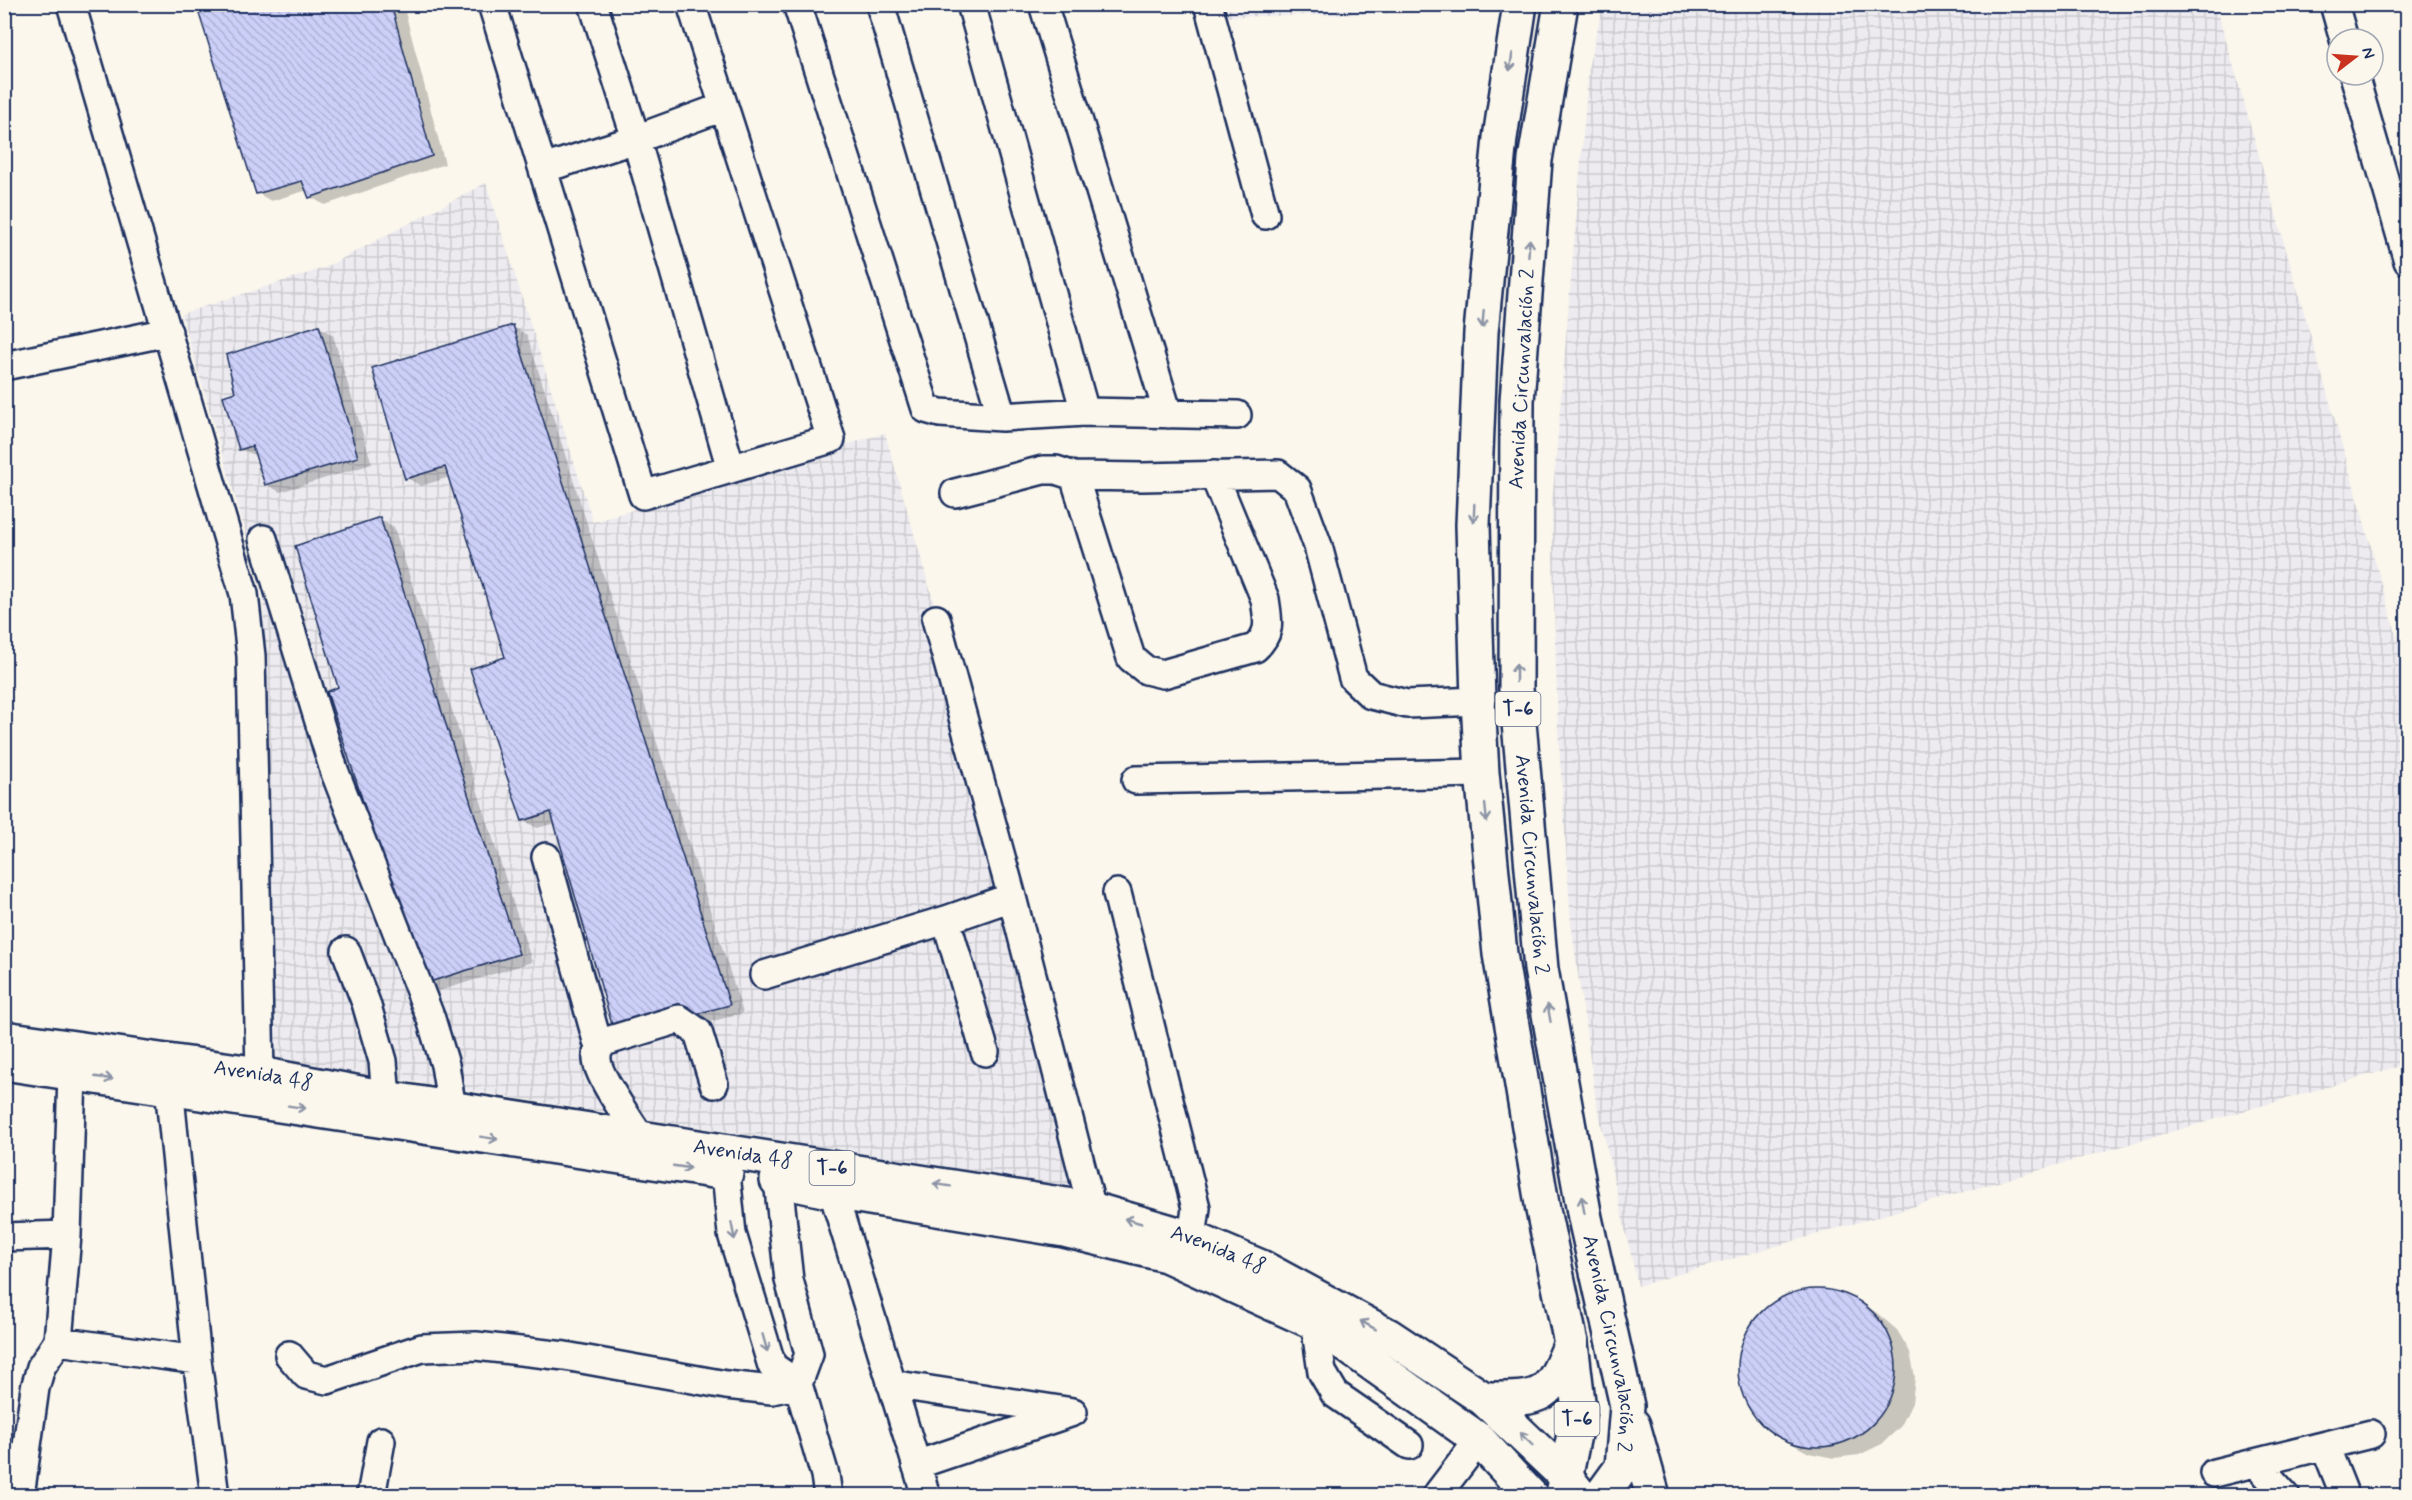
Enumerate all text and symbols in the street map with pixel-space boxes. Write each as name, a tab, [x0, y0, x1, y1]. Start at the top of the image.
north arrow	[2325, 27, 2385, 87]
text: N	[2356, 45, 2380, 61]
one-way arrow	[1506, 52, 1517, 72]
one-way arrow	[1523, 238, 1534, 258]
street label: Avenida Circunvalación 2	[1502, 268, 1542, 490]
one-way arrow	[1477, 308, 1488, 328]
one-way arrow	[1468, 503, 1479, 523]
one-way arrow	[1510, 664, 1522, 684]
road number: T-6	[1496, 692, 1540, 726]
street label: Avenida Circunvalación 2	[1508, 753, 1556, 977]
one-way arrow	[1481, 803, 1492, 822]
one-way arrow	[1543, 1004, 1554, 1024]
street label: Avenida 48	[212, 1054, 315, 1098]
one-way arrow	[94, 1073, 113, 1084]
one-way arrow	[286, 1102, 306, 1113]
one-way arrow	[479, 1133, 499, 1144]
street label: Avenida 48	[691, 1133, 794, 1176]
road number: T-6	[810, 1151, 854, 1185]
one-way arrow	[672, 1162, 691, 1173]
one-way arrow	[932, 1180, 952, 1191]
one-way arrow	[1577, 1196, 1588, 1216]
one-way arrow	[1124, 1215, 1143, 1226]
street label: Avenida 48	[1167, 1219, 1270, 1281]
one-way arrow	[728, 1221, 739, 1241]
street label: Avenida Circunvalación 2	[1575, 1232, 1641, 1453]
one-way arrow	[1360, 1319, 1377, 1331]
one-way arrow	[760, 1333, 771, 1352]
road number: T-6	[1554, 1402, 1600, 1436]
one-way arrow	[1518, 1431, 1533, 1446]

